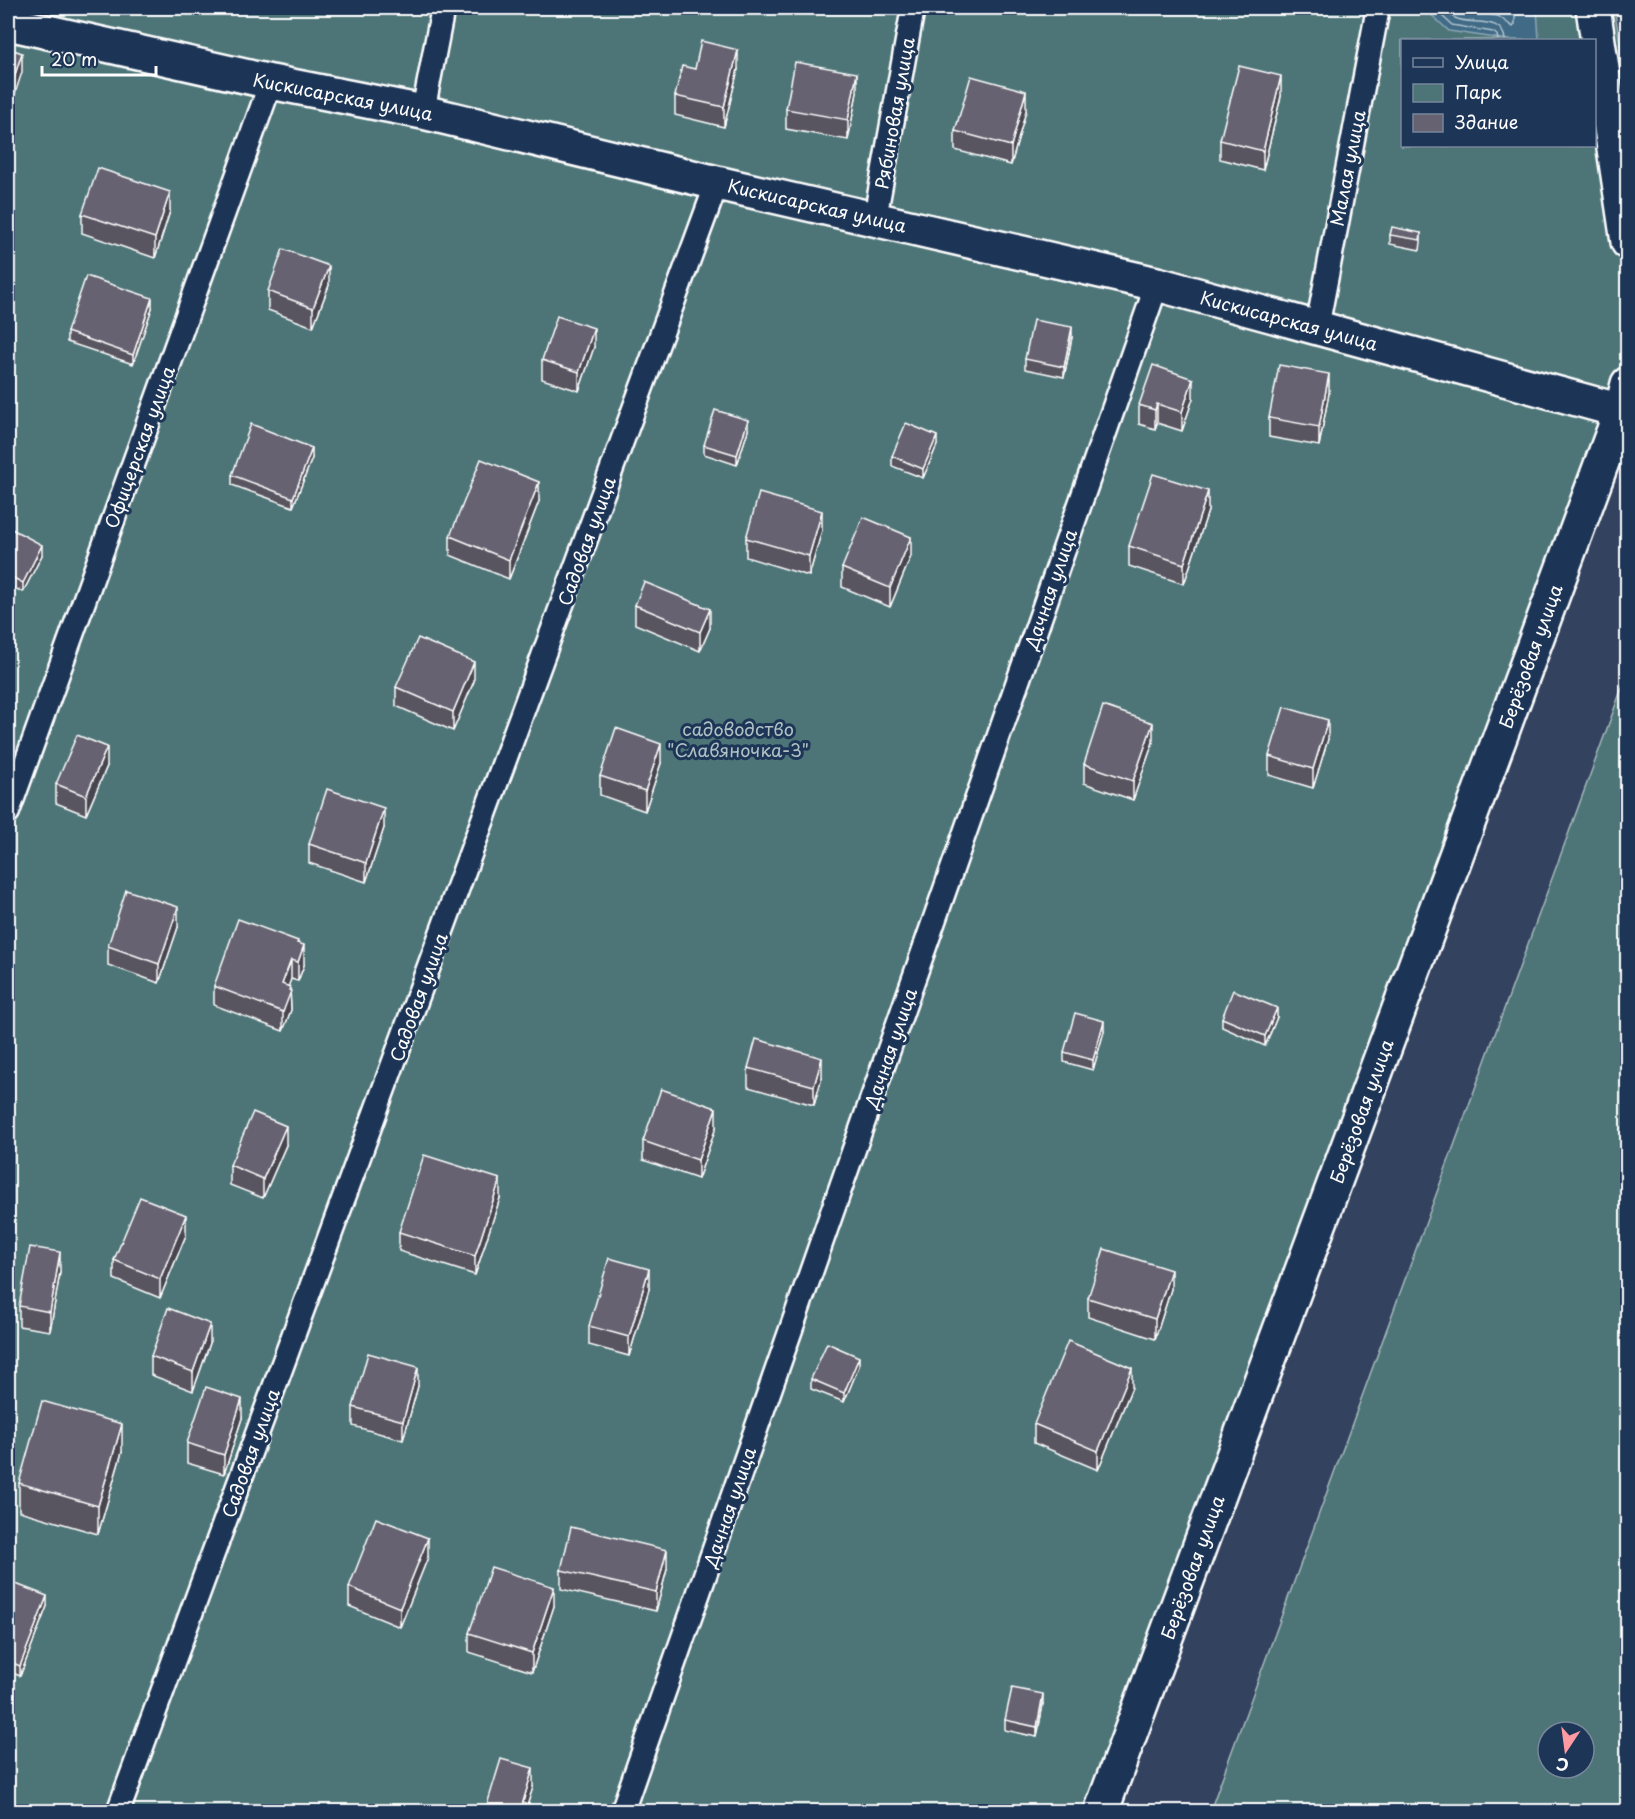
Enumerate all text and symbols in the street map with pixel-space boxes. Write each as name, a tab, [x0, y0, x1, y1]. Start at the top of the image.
street label: Рябиновая улица	[867, 34, 921, 191]
scale bar	[42, 39, 156, 77]
legend	[1401, 39, 1596, 147]
text: 20 m	[51, 45, 97, 72]
text: Улица	[1455, 48, 1509, 75]
street label: Кискисарская улица	[251, 65, 436, 127]
text: Парк	[1455, 78, 1502, 105]
street label: Малая улица	[1323, 107, 1372, 228]
text: Здание	[1455, 108, 1518, 135]
street label: Кискисарская улица	[725, 171, 910, 239]
street label: Кискисарская улица	[1197, 283, 1381, 357]
street label: Офицерская улица	[97, 361, 181, 532]
street label: Садовая улица	[550, 472, 622, 609]
street label: Дачная улица	[1016, 525, 1083, 654]
street label: Берёзовая улица	[1491, 580, 1569, 732]
park label: садоводство "Славяночка-3"	[667, 715, 809, 763]
street label: Садовая улица	[382, 928, 454, 1065]
street label: Дачная улица	[856, 984, 923, 1113]
street label: Берёзовая улица	[1322, 1035, 1400, 1187]
street label: Садовая улица	[214, 1384, 286, 1521]
street label: Дачная улица	[695, 1443, 762, 1572]
street label: Берёзовая улица	[1153, 1491, 1231, 1643]
north arrow	[1536, 1720, 1596, 1780]
text: С	[1554, 1753, 1571, 1779]

